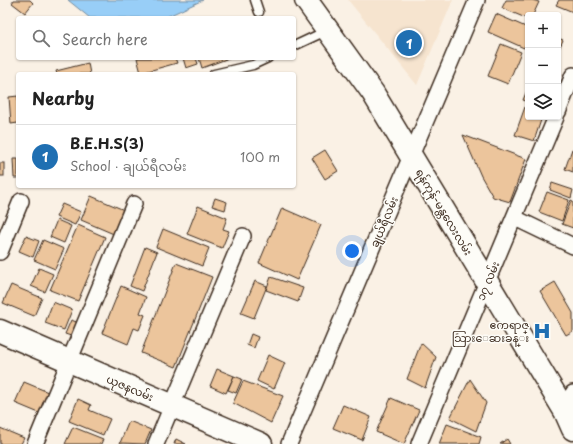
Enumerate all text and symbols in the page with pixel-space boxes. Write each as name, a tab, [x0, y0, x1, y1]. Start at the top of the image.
map controls	[525, 12, 561, 120]
button: +	[525, 12, 561, 48]
search box	[16, 16, 296, 60]
icon: search	[30, 27, 52, 49]
text: Search here	[62, 27, 148, 50]
pin: 1	[396, 28, 422, 58]
button: −	[525, 48, 561, 84]
button: layers	[525, 84, 561, 120]
text: Nearby	[32, 85, 94, 111]
text: B.E.H.S(3)	[70, 131, 144, 154]
text: 1	[42, 147, 48, 166]
text: 100 m	[240, 147, 280, 166]
text: School · ချယ်ရီလမ်း	[70, 156, 187, 175]
street label: ရန်ကုန်-မန္တလေးလမ်း	[411, 165, 477, 259]
street label: ချယ်ရီလမ်း	[365, 194, 403, 250]
your location	[342, 241, 362, 261]
street label: ၁၇ လမ်း	[472, 258, 504, 303]
place label: ဧကရာဇ္ သြားေဆးခန္း	[452, 316, 529, 347]
hospital icon: ဧကရာဇ္ သြားေဆးခန္း	[532, 321, 552, 341]
street label: ယုဇနလမ်း	[104, 370, 157, 406]

